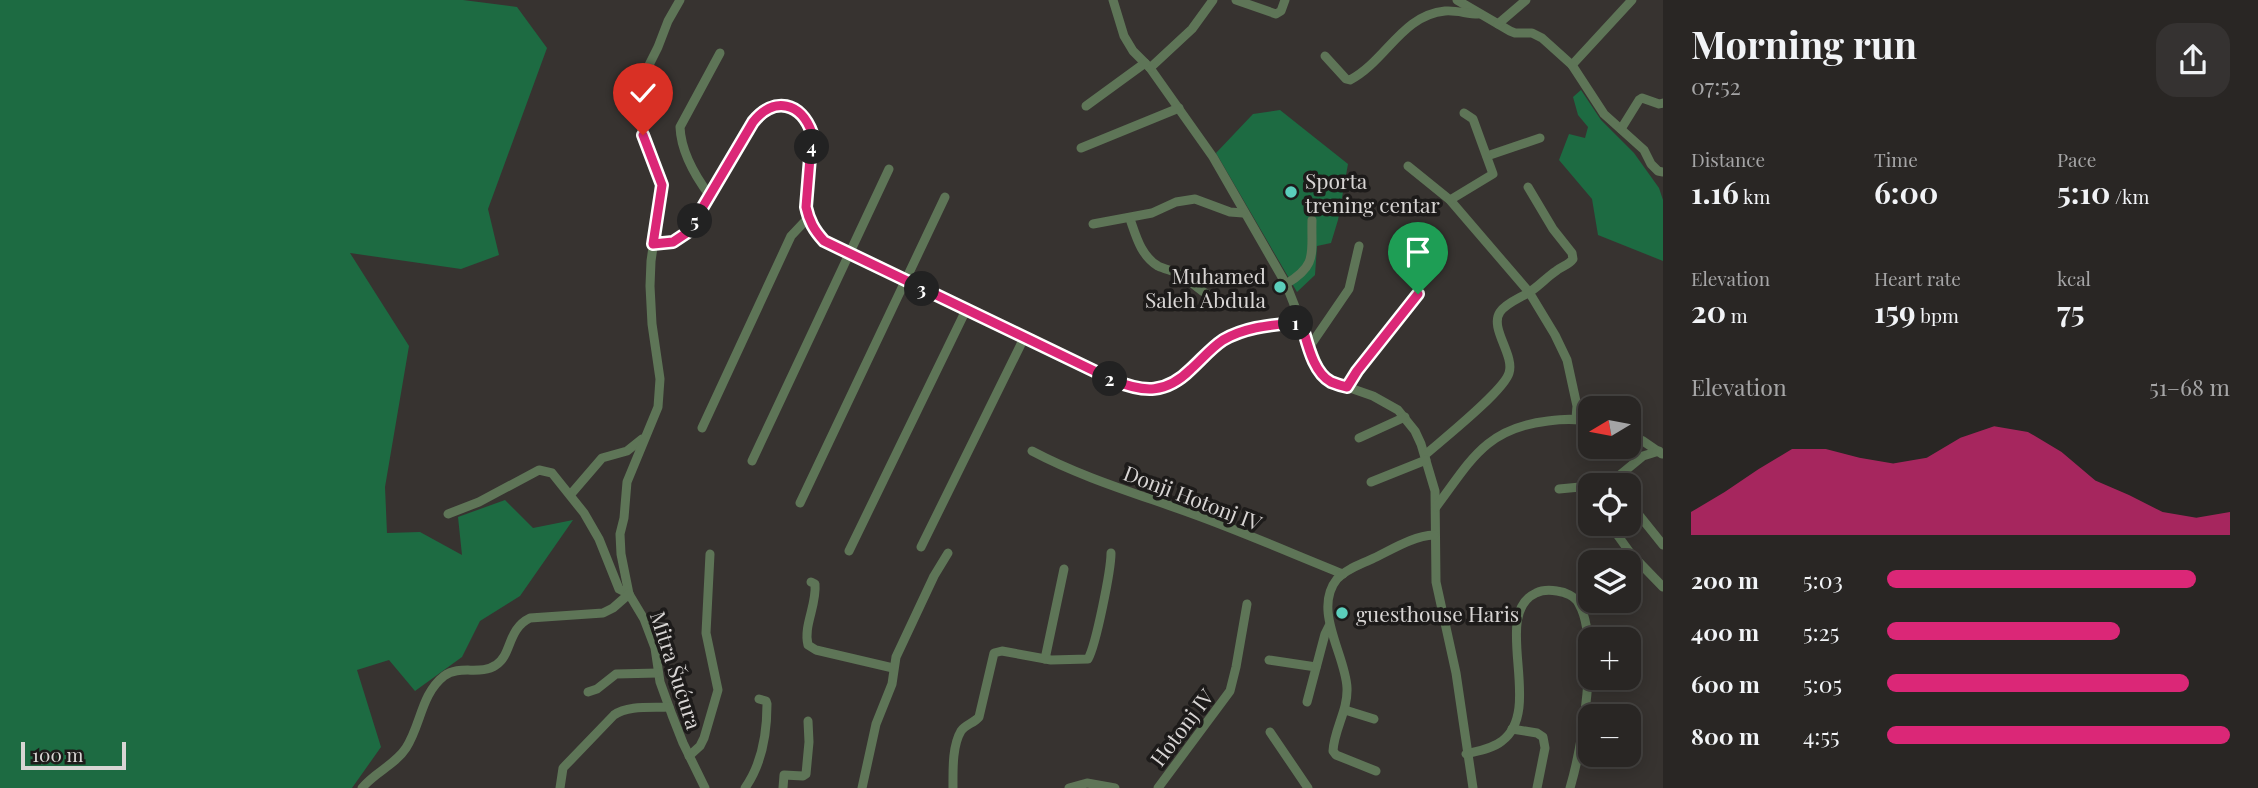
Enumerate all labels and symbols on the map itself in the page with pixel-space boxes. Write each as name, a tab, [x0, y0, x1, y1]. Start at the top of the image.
pin	[613, 63, 673, 135]
pin: 4	[794, 130, 830, 164]
place label: Sporta trening centar	[1305, 166, 1441, 218]
marker: Sporta trening centar	[1283, 184, 1299, 200]
pin: 5	[678, 204, 712, 238]
pin	[1388, 222, 1448, 294]
place label: Muhamed Saleh Abdula	[1145, 261, 1267, 313]
pin: 3	[904, 272, 940, 306]
marker: Muhamed Saleh Abdula	[1272, 279, 1288, 295]
pin: 1	[1278, 306, 1314, 340]
pin: 2	[1092, 362, 1128, 396]
north arrow	[1578, 396, 1642, 458]
street label: Donji Hotonj IV	[1120, 458, 1267, 536]
place label: guesthouse Haris	[1356, 599, 1519, 627]
marker: guesthouse Haris	[1334, 605, 1350, 621]
street label: Mitra Šućura	[645, 607, 709, 733]
street label: Hotonj IV	[1143, 682, 1220, 771]
scale bar	[21, 739, 126, 771]

